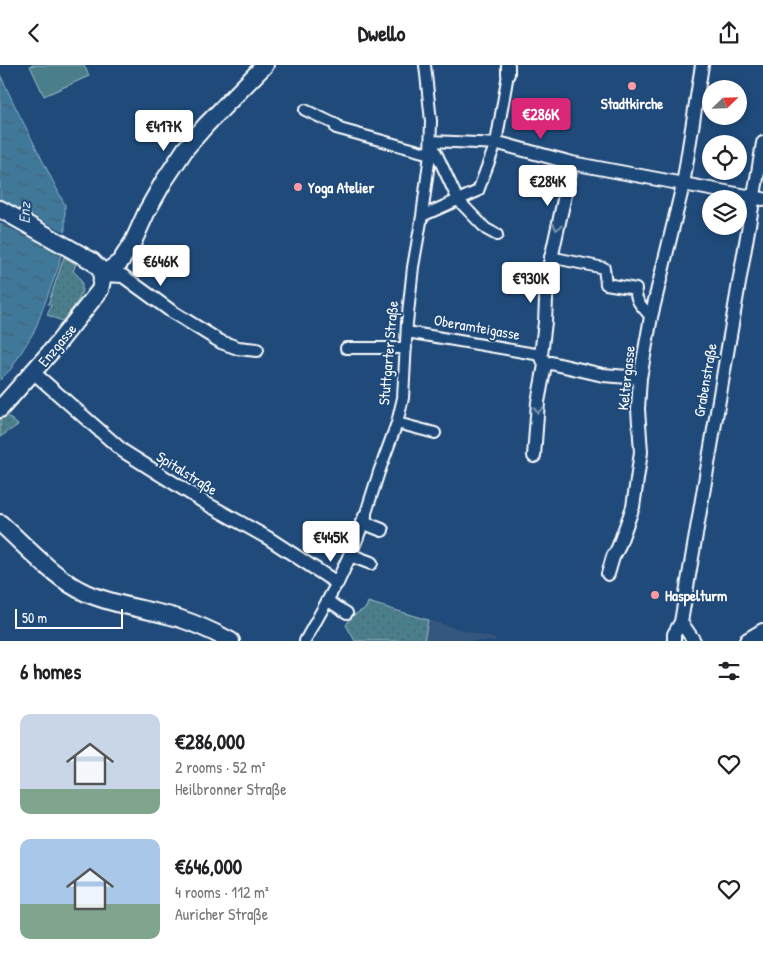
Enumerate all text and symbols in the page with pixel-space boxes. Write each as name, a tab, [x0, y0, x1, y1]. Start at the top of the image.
text: Dwello	[358, 18, 405, 48]
icon: back	[20, 19, 48, 47]
icon: share	[715, 19, 743, 47]
marker: Stadtkirche	[626, 80, 638, 92]
north arrow	[702, 80, 748, 125]
map controls	[702, 80, 747, 235]
place label: Stadtkirche	[601, 93, 663, 114]
pin: €286K	[506, 97, 576, 140]
text: €286K	[523, 103, 559, 125]
pin: €417K	[129, 109, 199, 152]
text: €417K	[146, 115, 182, 137]
button: locate	[702, 135, 747, 180]
pin: €284K	[513, 165, 583, 207]
text: €284K	[530, 170, 566, 192]
place label: Yoga Atelier	[308, 177, 374, 199]
marker: Yoga Atelier	[292, 181, 304, 193]
button: layers	[702, 190, 747, 235]
water label: Enz	[13, 201, 35, 224]
one-way arrow	[552, 223, 563, 232]
pin: €646K	[126, 245, 196, 287]
text: €646K	[144, 250, 178, 272]
pin: €930K	[496, 261, 566, 304]
text: €930K	[513, 267, 549, 289]
street label: Stuttgarter Straße	[373, 300, 403, 406]
street label: Oberamteigasse	[432, 309, 522, 345]
street label: Enzgasse	[33, 319, 81, 371]
street label: Grabenstraße	[688, 342, 722, 418]
street label: Keltergasse	[612, 345, 640, 411]
one-way arrow	[532, 406, 543, 414]
street label: Spitalstraße	[153, 446, 221, 500]
pin: €445K	[296, 521, 366, 563]
text: €445K	[314, 526, 348, 548]
place label: Haspelturm	[665, 585, 727, 607]
marker: Haspelturm	[649, 589, 661, 601]
scale bar	[15, 606, 122, 629]
text: 50 m	[22, 608, 47, 627]
text: 6 homes	[20, 657, 81, 686]
icon: filters	[715, 657, 743, 685]
text: €286,000	[175, 727, 245, 756]
icon: home	[60, 734, 120, 794]
icon: heart	[715, 750, 743, 778]
text: 2 rooms · 52 m²	[175, 756, 265, 778]
text: Heilbronner Straße	[175, 778, 287, 800]
text: €646,000	[175, 852, 242, 881]
icon: home	[60, 859, 120, 919]
icon: heart	[715, 875, 743, 903]
text: 4 rooms · 112 m²	[175, 881, 269, 903]
text: Auricher Straße	[175, 903, 268, 925]

